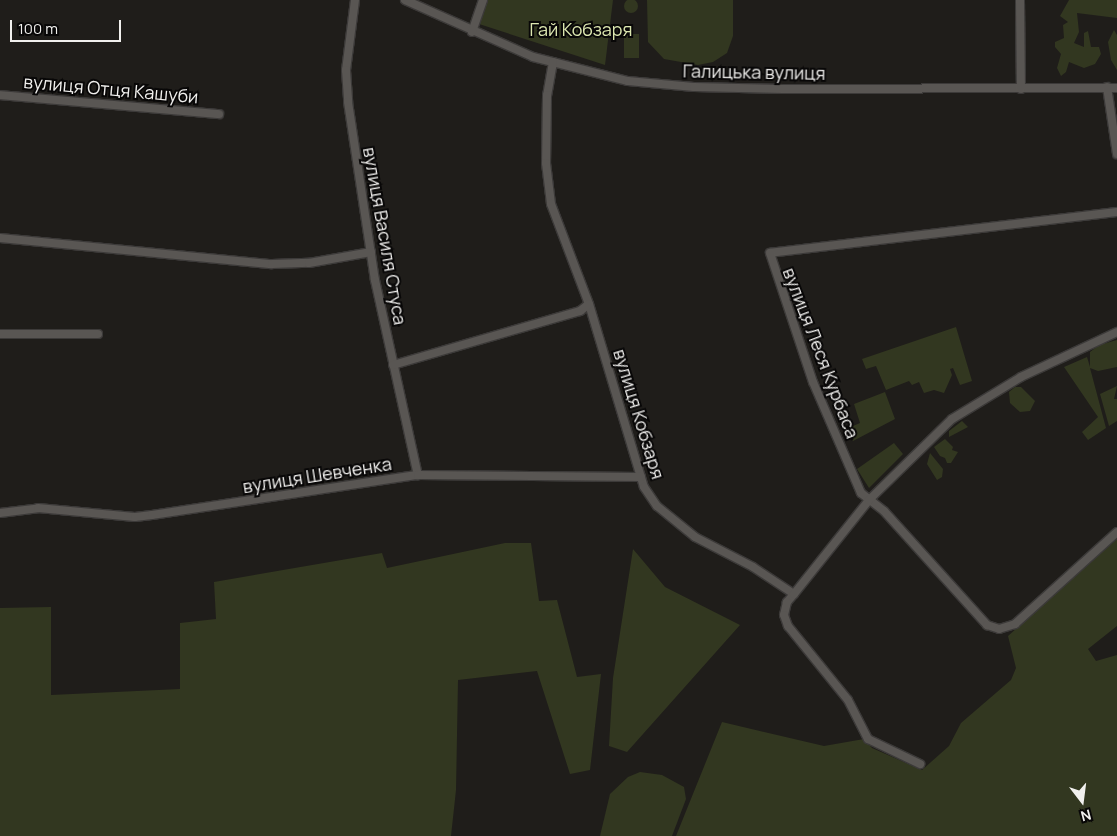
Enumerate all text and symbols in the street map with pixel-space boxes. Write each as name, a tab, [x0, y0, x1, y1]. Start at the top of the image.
scale bar	[12, 10, 124, 42]
text: 100 m	[18, 18, 58, 39]
park label: Гай Кобзаря	[530, 18, 632, 40]
street label: Галицька вулиця	[683, 60, 825, 84]
street label: вулиця Отця Кашуби	[23, 71, 199, 107]
street label: вулиця Василя Стуса	[359, 145, 411, 327]
street label: вулиця Леся Курбаса	[778, 265, 864, 441]
street label: вулиця Кобзаря	[609, 346, 669, 482]
street label: вулиця Шевченка	[241, 453, 393, 497]
north arrow	[1057, 776, 1107, 826]
text: N	[1079, 805, 1093, 826]

